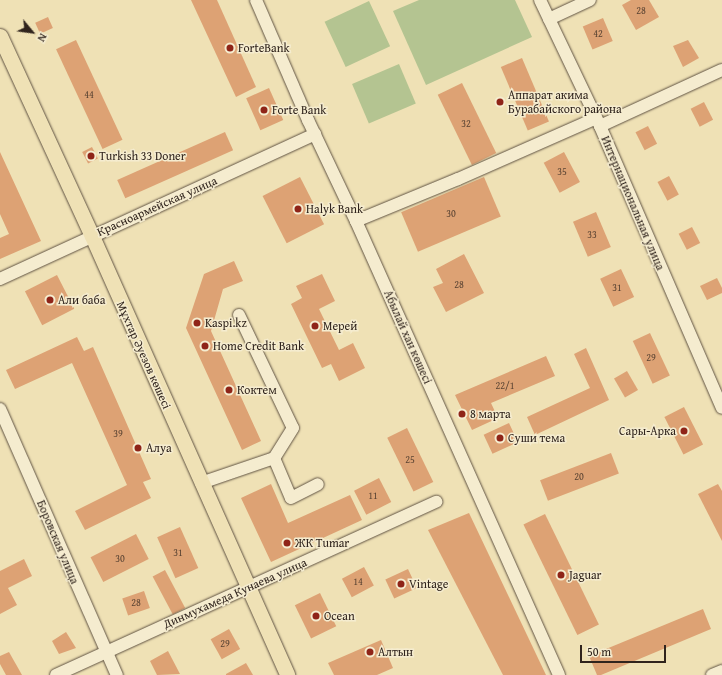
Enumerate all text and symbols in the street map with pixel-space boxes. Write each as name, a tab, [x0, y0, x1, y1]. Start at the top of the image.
house number: 28	[636, 5, 646, 17]
north arrow	[12, 12, 52, 52]
house number: 42	[593, 28, 603, 40]
text: N	[34, 31, 51, 45]
place label: ForteBank	[238, 41, 290, 55]
marker: ForteBank	[225, 43, 235, 53]
place label: Аппарат акима Бурабайского района	[508, 88, 622, 116]
house number: 44	[84, 89, 94, 101]
marker: Аппарат акима Бурабайского района	[495, 97, 505, 107]
place label: Forte Bank	[272, 103, 326, 117]
marker: Forte Bank	[259, 105, 269, 115]
house number: 32	[461, 118, 471, 130]
street label: Интернациональная улица	[598, 134, 668, 272]
place label: Turkish 33 Doner	[99, 149, 186, 163]
marker: Turkish 33 Doner	[86, 151, 96, 161]
house number: 35	[557, 166, 567, 178]
street label: Красноармейская улица	[95, 173, 219, 239]
place label: Halyk Bank	[306, 202, 363, 216]
marker: Halyk Bank	[293, 204, 303, 214]
house number: 30	[446, 208, 456, 220]
house number: 33	[587, 229, 597, 241]
house number: 28	[454, 279, 464, 291]
house number: 31	[612, 282, 622, 294]
street label: Абылай хан көшесі	[381, 288, 435, 386]
place label: Али баба	[58, 293, 105, 307]
marker: Али баба	[45, 295, 55, 305]
street label: Мұхтар Әуезов көшесі	[114, 299, 174, 411]
place label: Kaspi.kz	[205, 316, 247, 330]
marker: Kaspi.kz	[192, 318, 202, 328]
place label: Мерей	[323, 319, 357, 333]
marker: Мерей	[310, 321, 320, 331]
place label: Home Credit Bank	[213, 339, 304, 353]
marker: Home Credit Bank	[200, 341, 210, 351]
house number: 29	[646, 352, 656, 364]
house number: 22/1	[495, 380, 515, 392]
place label: Коктем	[237, 383, 277, 397]
marker: Коктем	[224, 385, 234, 395]
place label: 8 марта	[470, 407, 511, 421]
marker: 8 марта	[457, 409, 467, 419]
place label: Сары-Арка	[619, 424, 676, 438]
marker: Сары-Арка	[679, 426, 689, 436]
house number: 39	[113, 428, 123, 440]
place label: Суши тема	[508, 431, 565, 445]
marker: Суши тема	[495, 433, 505, 443]
place label: Алуа	[146, 441, 172, 455]
marker: Алуа	[133, 443, 143, 453]
house number: 25	[405, 454, 415, 466]
house number: 20	[574, 471, 584, 483]
house number: 11	[368, 490, 378, 502]
street label: Боровская улица	[34, 498, 82, 586]
place label: ЖК Tumar	[295, 536, 349, 550]
marker: ЖК Tumar	[282, 538, 292, 548]
house number: 31	[173, 547, 183, 559]
house number: 30	[115, 553, 125, 565]
street label: Динмухамеда Кунаева улица	[161, 555, 309, 631]
place label: Jaguar	[569, 568, 602, 582]
marker: Jaguar	[556, 570, 566, 580]
house number: 14	[353, 576, 363, 588]
place label: Vintage	[409, 577, 448, 591]
marker: Vintage	[396, 579, 406, 589]
house number: 28	[131, 597, 141, 609]
place label: Ocean	[324, 609, 355, 623]
marker: Ocean	[311, 611, 321, 621]
scale bar	[582, 637, 668, 663]
house number: 29	[220, 638, 230, 650]
text: 50 m	[587, 643, 611, 660]
place label: Алтын	[378, 645, 413, 659]
marker: Алтын	[365, 647, 375, 657]

